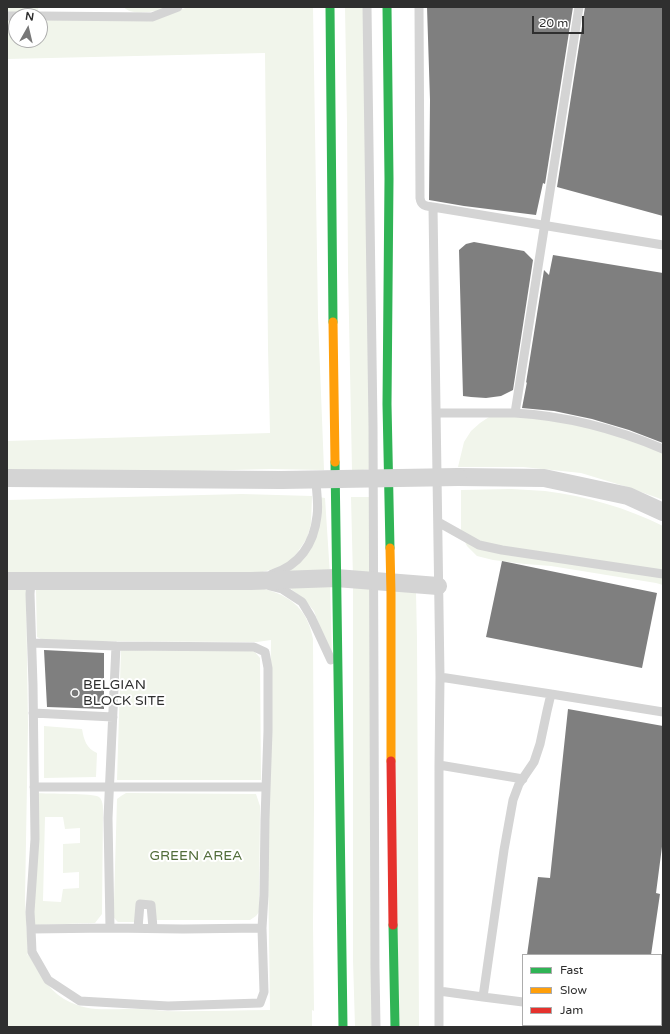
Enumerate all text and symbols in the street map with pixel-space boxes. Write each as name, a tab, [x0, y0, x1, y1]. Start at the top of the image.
north arrow	[8, 8, 48, 48]
scale bar	[534, 8, 586, 34]
text: N	[24, 10, 35, 24]
text: 20 m	[539, 16, 568, 30]
place label: BELGIAN BLOCK SITE	[83, 677, 165, 710]
marker: BELGIAN BLOCK SITE	[70, 688, 80, 698]
park label: GREEN AREA	[149, 848, 243, 864]
legend	[522, 954, 662, 1026]
text: Fast	[560, 963, 583, 977]
text: Slow	[560, 983, 587, 997]
text: Jam	[560, 1003, 583, 1017]

